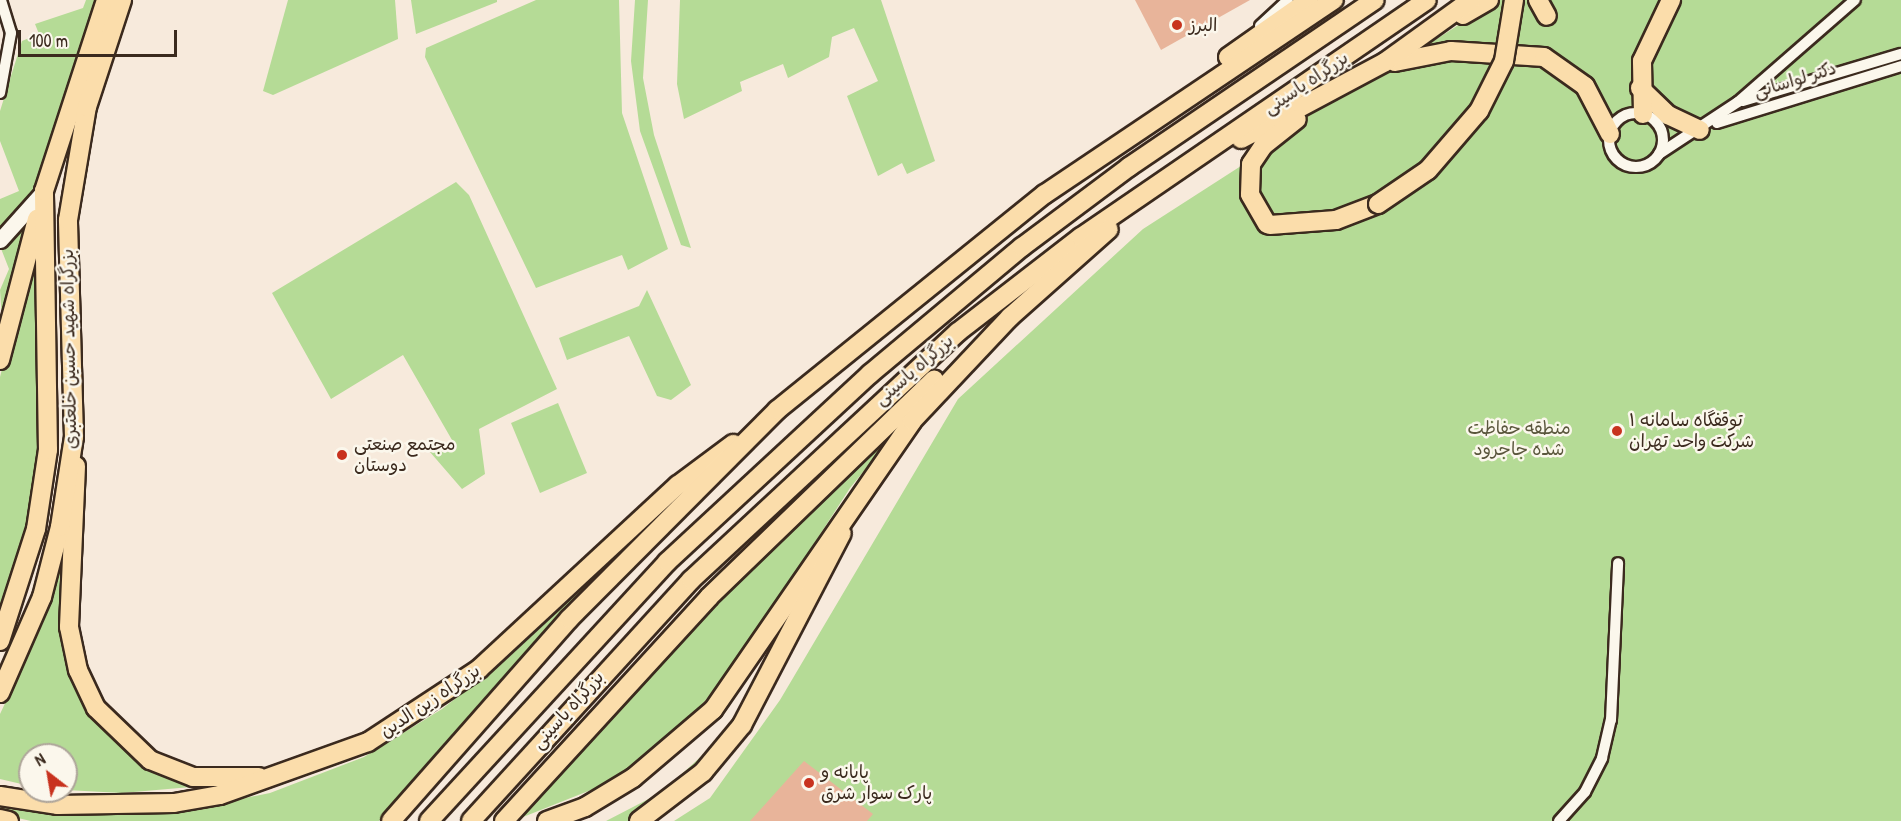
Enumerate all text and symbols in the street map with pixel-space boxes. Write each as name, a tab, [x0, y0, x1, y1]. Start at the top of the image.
place label: البرز	[1189, 14, 1217, 36]
scale bar	[21, 18, 180, 56]
marker: البرز	[1170, 18, 1184, 32]
text: 100 m	[29, 28, 68, 53]
street label: بزرگراه یاسینی	[1260, 47, 1352, 119]
street label: دکتر لواسانی	[1751, 57, 1839, 103]
street label: بزرگراه شهید حسین خلعتبری	[56, 249, 82, 449]
street label: بزرگراه یاسینی	[870, 330, 958, 410]
place label: توقفگاه سامانه ۱ شرکت واحد تهران	[1629, 410, 1754, 452]
park label: منطقه حفاظت شده جاجرود	[1467, 418, 1571, 460]
marker: توقفگاه سامانه ۱ شرکت واحد تهران	[1610, 424, 1624, 438]
place label: مجتمع صنعتی دوستان	[354, 434, 456, 476]
marker: مجتمع صنعتی دوستان	[335, 448, 349, 462]
street label: بزرگراه زین الدین	[376, 660, 484, 742]
street label: بزرگراه یاسینی	[527, 667, 609, 753]
north arrow	[18, 743, 78, 803]
text: N	[30, 748, 49, 771]
place label: پایانه و پارک‌ سوار شرق	[821, 762, 932, 804]
marker: پایانه و پارک‌ سوار شرق	[802, 776, 816, 790]

